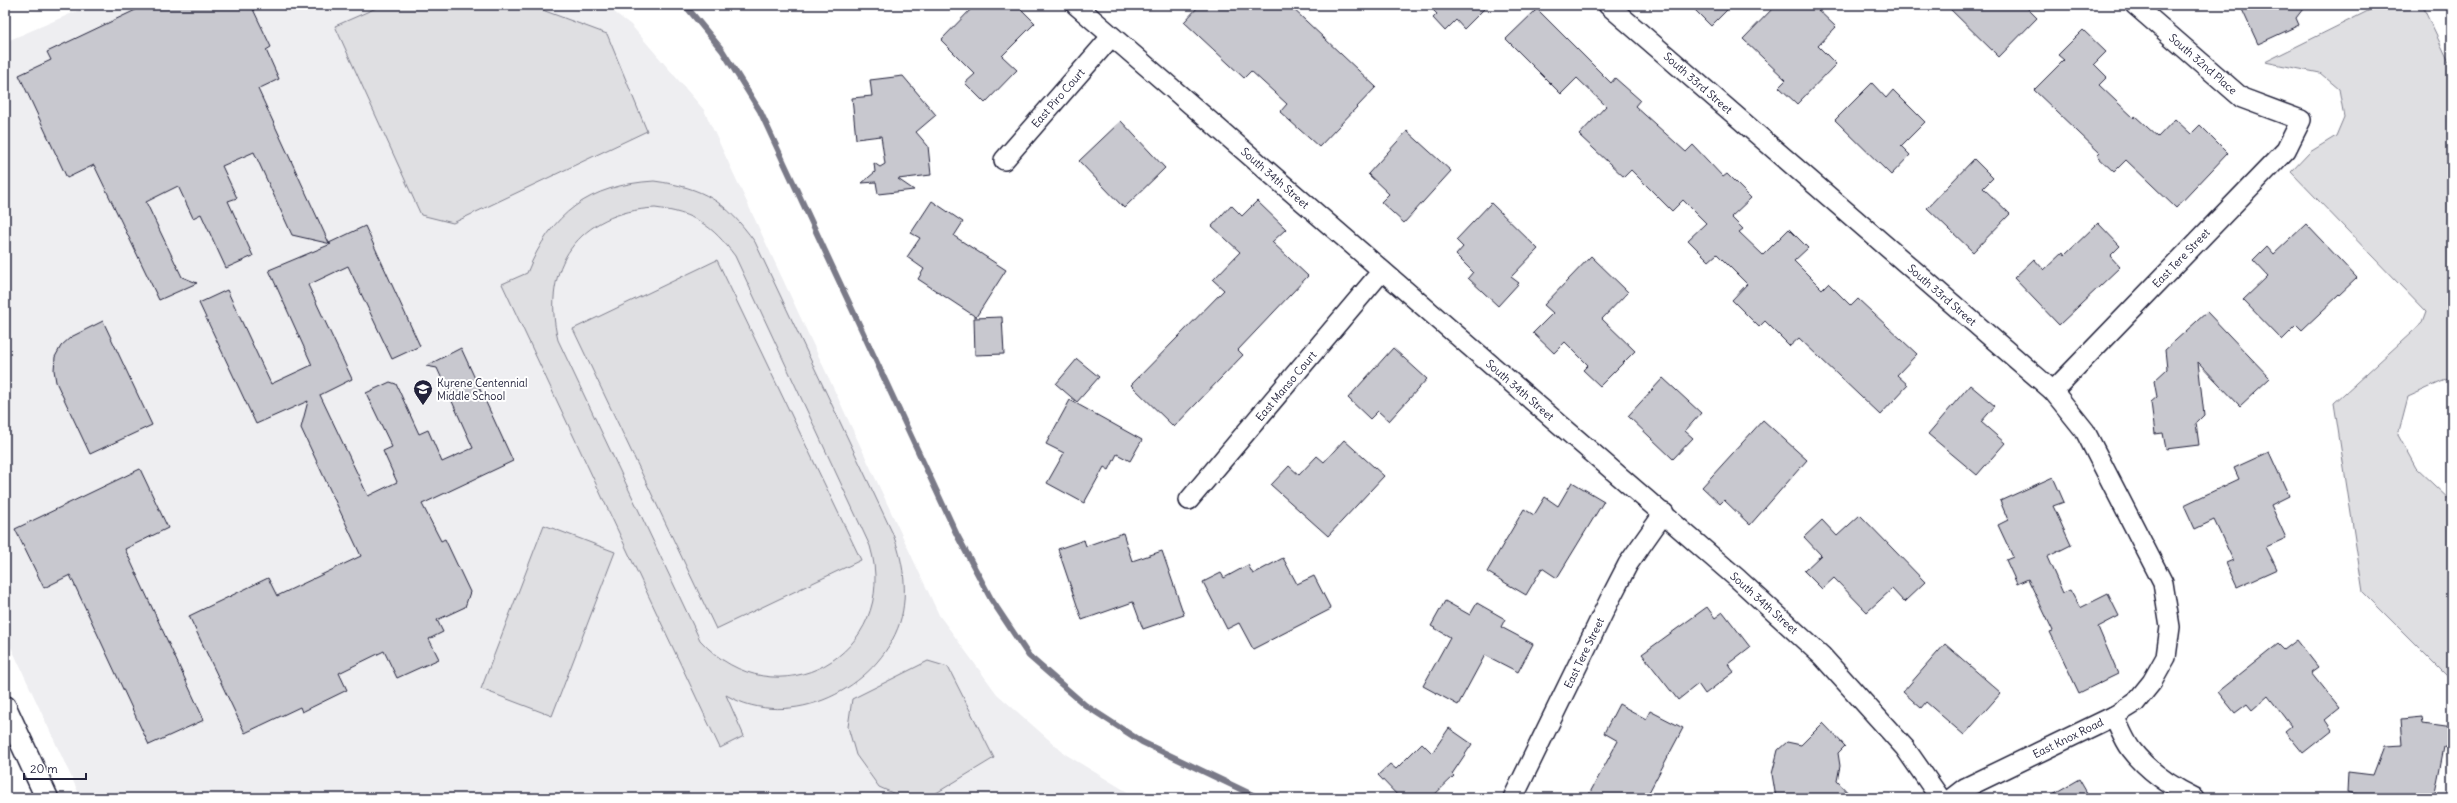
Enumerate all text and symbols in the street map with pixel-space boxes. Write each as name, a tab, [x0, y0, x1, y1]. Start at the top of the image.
street label: South 32nd Place	[2166, 31, 2240, 97]
street label: South 33rd Street	[1661, 49, 1736, 117]
street label: East Piro Court	[1028, 65, 1088, 131]
street label: South 34th Street	[1238, 144, 1312, 212]
street label: East Tere Street	[2149, 225, 2213, 291]
street label: South 33rd Street	[1905, 261, 1980, 329]
street label: East Manso Court	[1253, 348, 1320, 424]
street label: South 34th Street	[1483, 356, 1557, 424]
place label: Kyrene Centennial Middle School	[437, 376, 528, 403]
school or university icon: Kyrene Centennial Middle School	[412, 378, 434, 406]
street label: South 34th Street	[1727, 569, 1801, 637]
street label: East Tere Street	[1561, 615, 1607, 691]
street label: East Knox Road	[2030, 715, 2106, 761]
scale bar	[24, 755, 86, 781]
text: 20 m	[30, 761, 58, 776]

